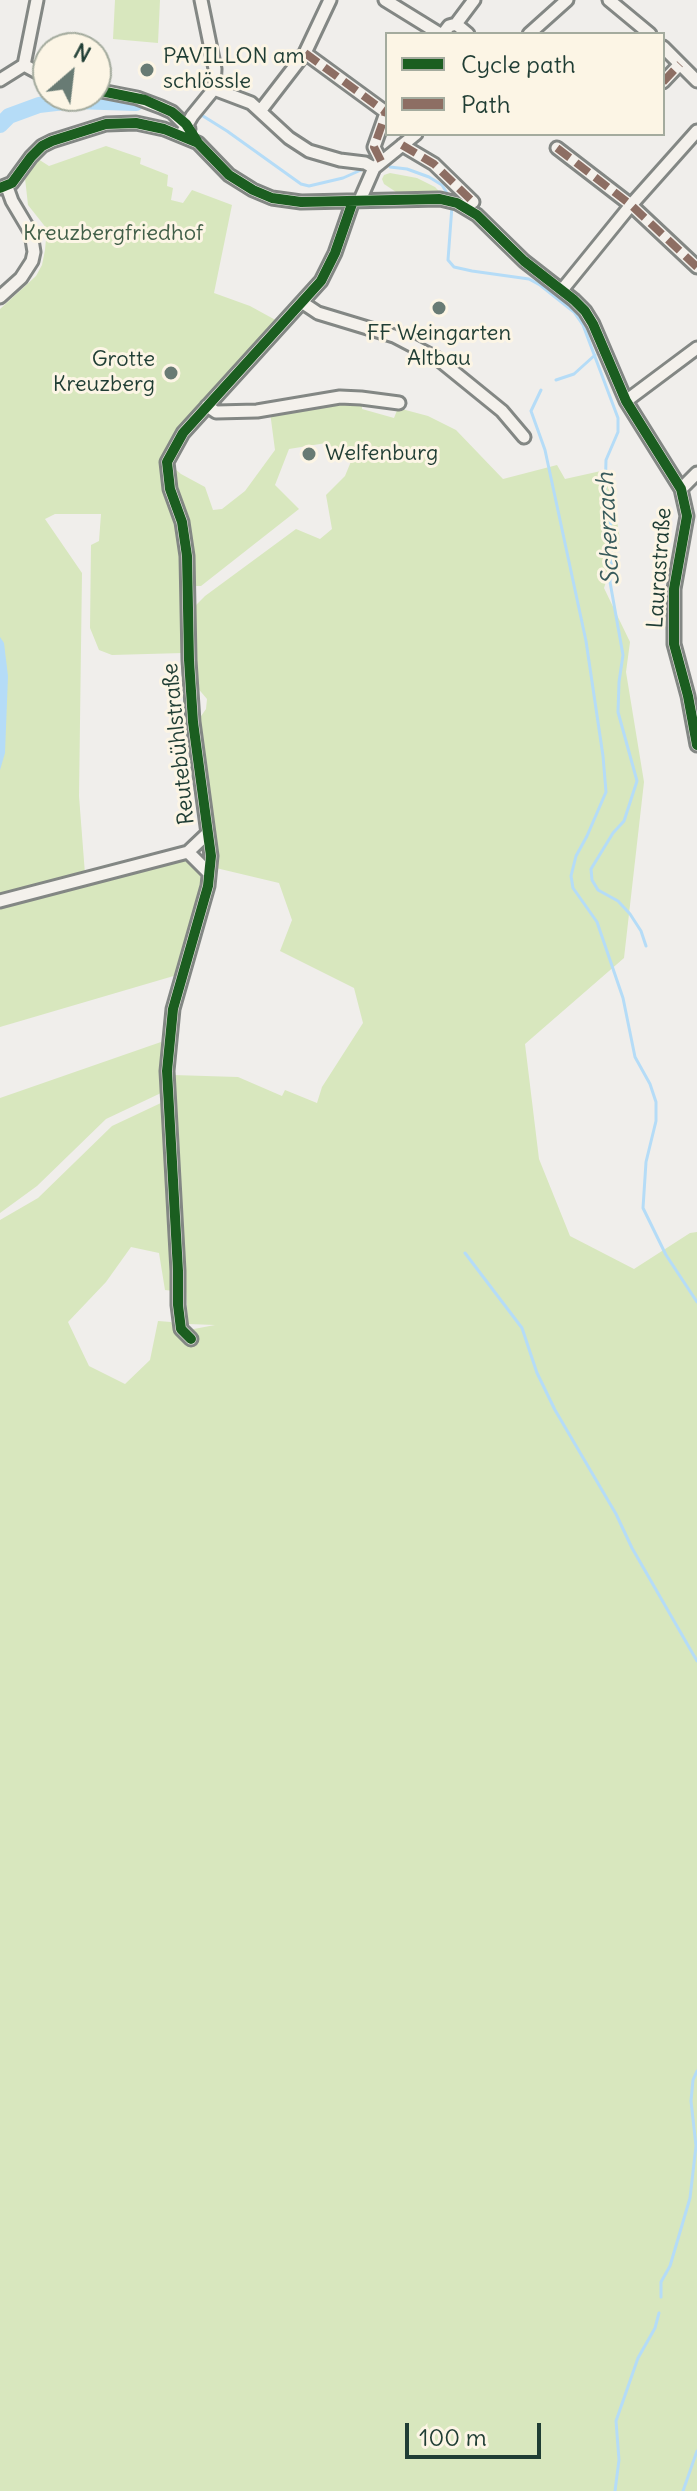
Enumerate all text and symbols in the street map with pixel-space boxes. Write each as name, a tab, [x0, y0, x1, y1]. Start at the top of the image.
north arrow	[32, 32, 112, 112]
legend	[385, 32, 665, 136]
text: N	[69, 37, 96, 69]
place label: PAVILLON am schlössle	[163, 44, 305, 96]
text: Cycle path	[461, 49, 576, 79]
marker: PAVILLON am schlössle	[138, 61, 156, 79]
text: Path	[461, 89, 511, 119]
park label: Kreuzbergfriedhof	[23, 221, 203, 247]
marker: FF Weingarten Altbau	[430, 299, 448, 317]
place label: FF Weingarten Altbau	[367, 321, 511, 372]
place label: Grotte Kreuzberg	[53, 347, 155, 398]
marker: Grotte Kreuzberg	[162, 364, 180, 382]
place label: Welfenburg	[325, 441, 438, 467]
marker: Welfenburg	[300, 445, 318, 463]
water label: Scherzach	[592, 472, 626, 586]
street label: Laurastraße	[643, 507, 677, 629]
street label: Reutebühlstraße	[157, 662, 201, 826]
scale bar	[409, 2407, 545, 2457]
text: 100 m	[419, 2422, 487, 2452]

